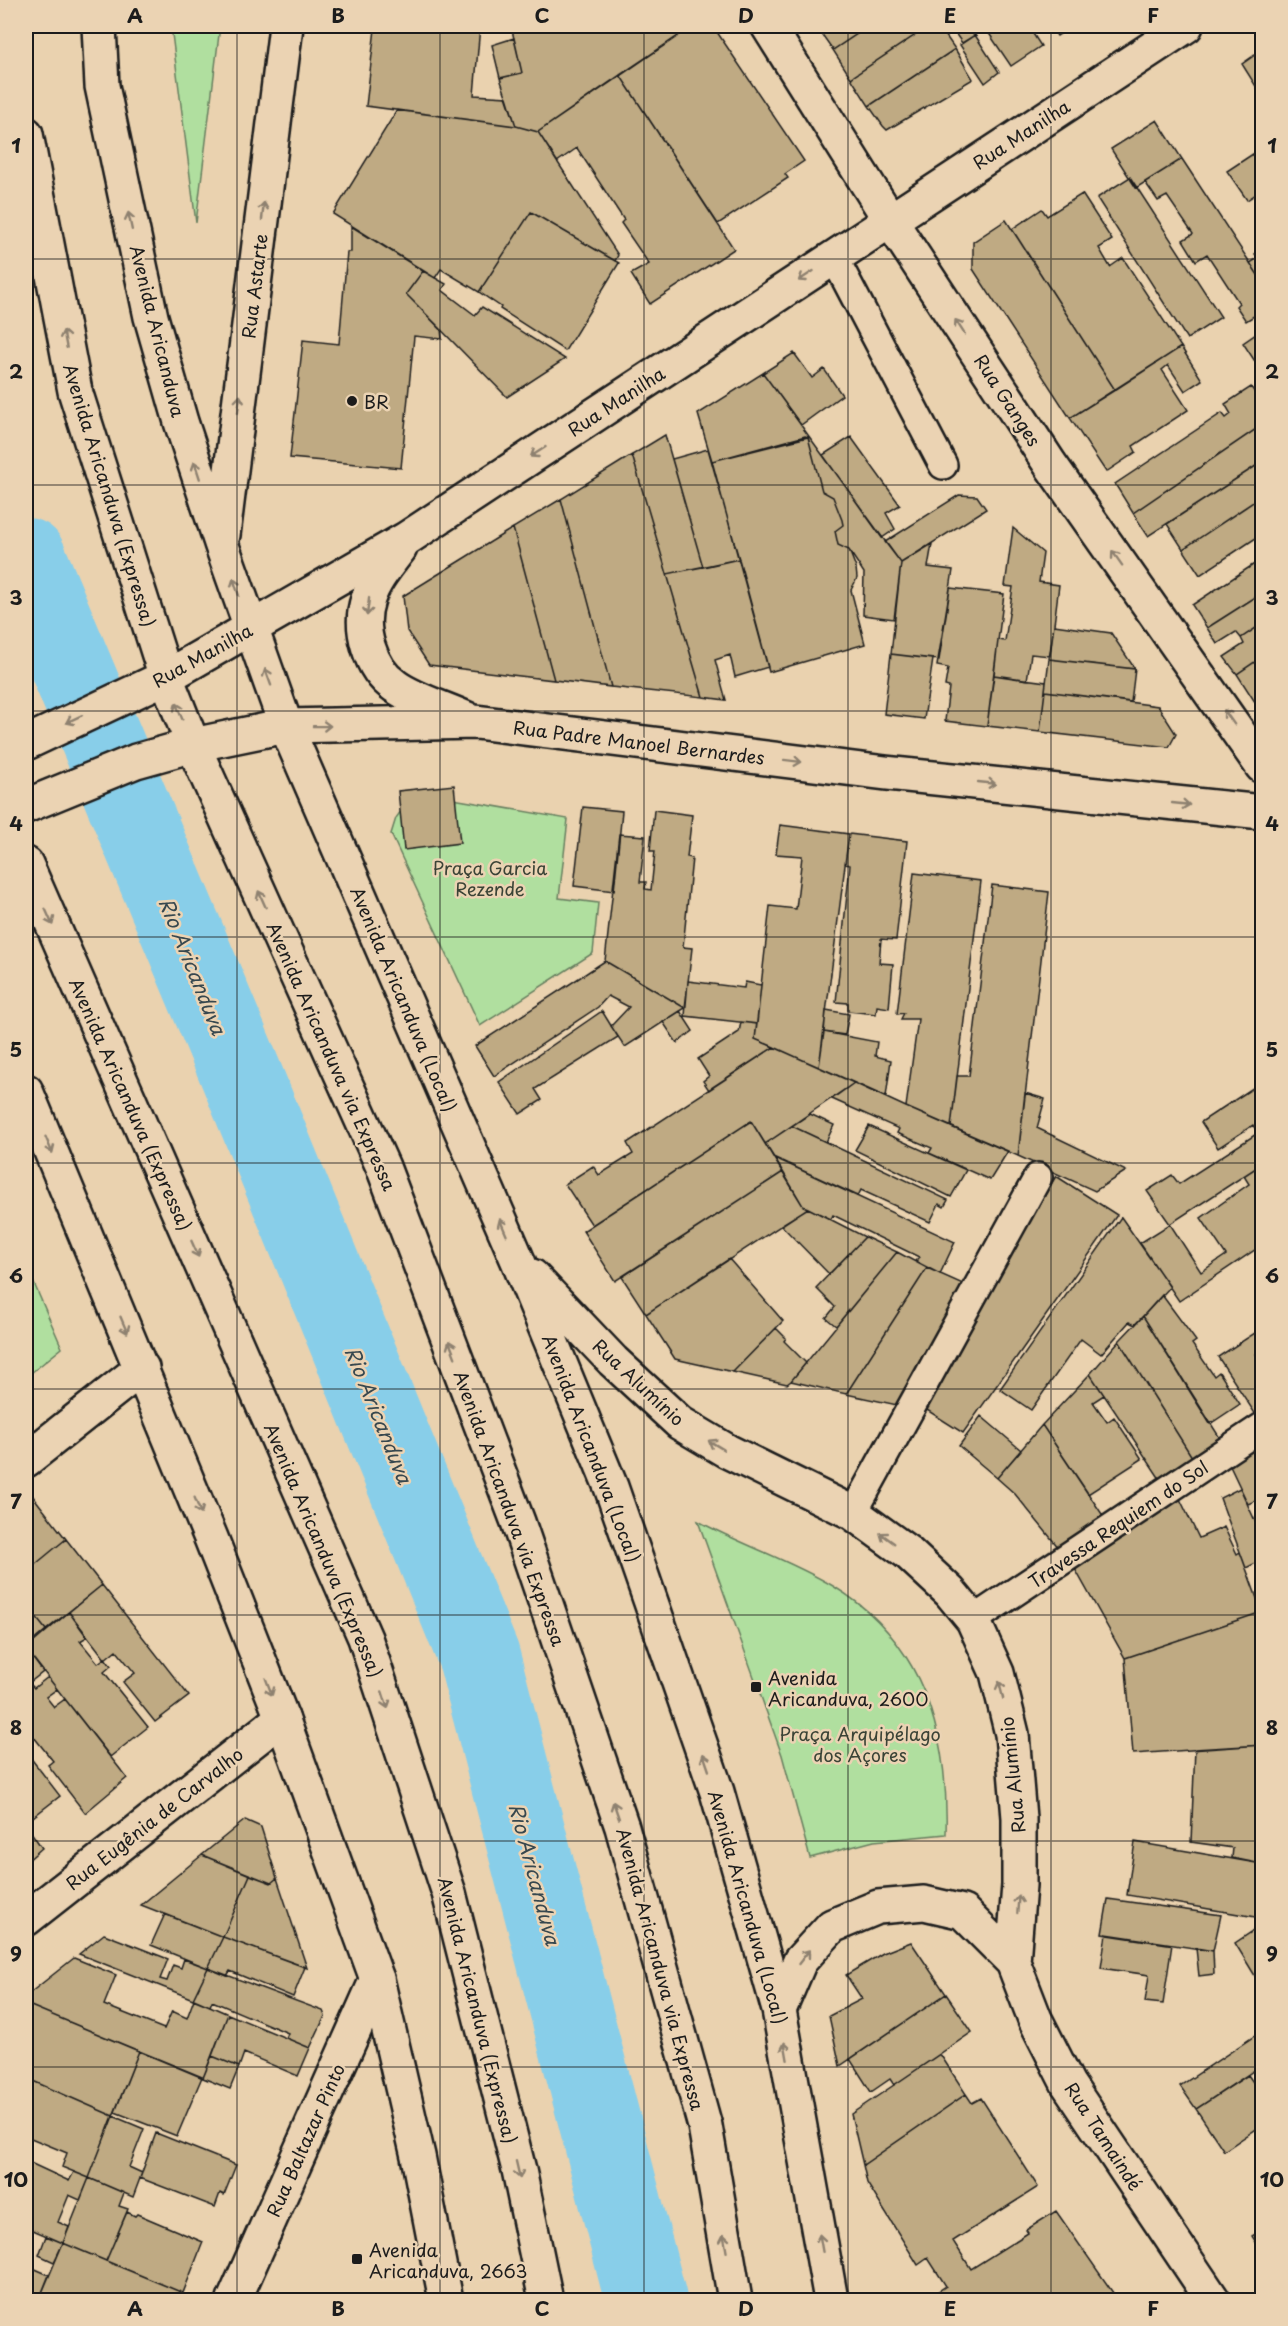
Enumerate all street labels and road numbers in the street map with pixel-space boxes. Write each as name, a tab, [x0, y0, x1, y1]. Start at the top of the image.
street label: Rua Manilha	[967, 92, 1076, 176]
street label: Rua Astarte	[234, 232, 274, 340]
street label: Avenida Aricanduva	[124, 242, 193, 421]
street label: Rua Ganges	[968, 349, 1048, 451]
street label: Rua Manilha	[562, 359, 671, 443]
street label: Avenida Aricanduva (Expressa)	[57, 360, 163, 630]
street label: Rua Manilha	[147, 616, 258, 694]
street label: Rua Padre Manoel Bernardes	[512, 713, 766, 771]
street label: Avenida Aricanduva (Local)	[344, 882, 464, 1116]
street label: Avenida Aricanduva via Expressa	[260, 917, 404, 1195]
street label: Avenida Aricanduva (Expressa)	[63, 973, 199, 1235]
street label: Avenida Aricanduva (Local)	[536, 1330, 648, 1566]
street label: Rua Alumínio	[587, 1332, 691, 1432]
street label: Avenida Aricanduva via Expressa	[447, 1366, 573, 1650]
street label: Avenida Aricanduva (Expressa)	[258, 1419, 390, 1681]
street label: Travessa Requiem do Sol	[1023, 1453, 1213, 1595]
street label: Rua Alumínio	[992, 1715, 1032, 1835]
street label: Rua Eugênia de Carvalho	[60, 1740, 248, 1896]
street label: Avenida Aricanduva (Local)	[702, 1787, 794, 2027]
street label: Avenida Aricanduva via Expressa	[610, 1825, 712, 2114]
street label: Avenida Aricanduva (Expressa)	[432, 1874, 524, 2146]
street label: Rua Baltazar Pinto	[259, 2059, 351, 2221]
street label: Rua Tamaindé	[1059, 2076, 1149, 2196]

